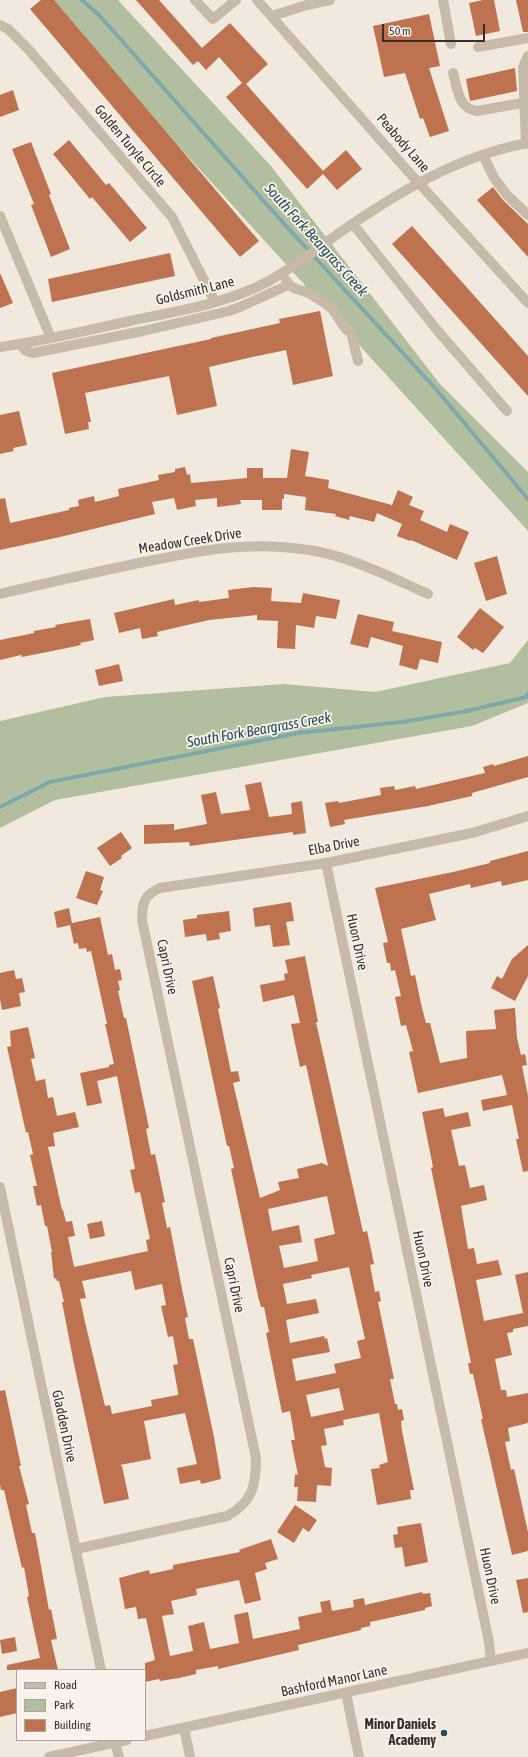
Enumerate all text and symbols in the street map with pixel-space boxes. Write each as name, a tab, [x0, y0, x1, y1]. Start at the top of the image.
scale bar	[384, 16, 487, 42]
text: 50 m	[389, 24, 411, 38]
street label: Golden Turyle Circle	[91, 102, 169, 190]
street label: Peabody Lane	[373, 110, 433, 176]
water label: South Fork Beargrass Creek	[260, 180, 372, 300]
street label: Goldsmith Lane	[154, 273, 236, 309]
street label: Meadow Creek Drive	[137, 525, 243, 557]
water label: South Fork Beargrass Creek	[186, 708, 332, 752]
street label: Elba Drive	[307, 833, 361, 859]
street label: Huon Drive	[343, 912, 371, 972]
street label: Capri Drive	[153, 938, 181, 996]
street label: Huon Drive	[409, 1229, 437, 1289]
street label: Capri Drive	[220, 1256, 248, 1314]
street label: Gladden Drive	[48, 1388, 80, 1464]
street label: Huon Drive	[476, 1546, 504, 1606]
street label: Bashford Manor Lane	[279, 1662, 389, 1700]
legend	[16, 1669, 146, 1741]
text: Road	[54, 1678, 77, 1692]
text: Park	[54, 1698, 74, 1712]
place label: Minor Daniels Academy	[365, 1717, 436, 1750]
text: Building	[54, 1718, 91, 1732]
marker: Minor Daniels Academy	[439, 1728, 449, 1738]

